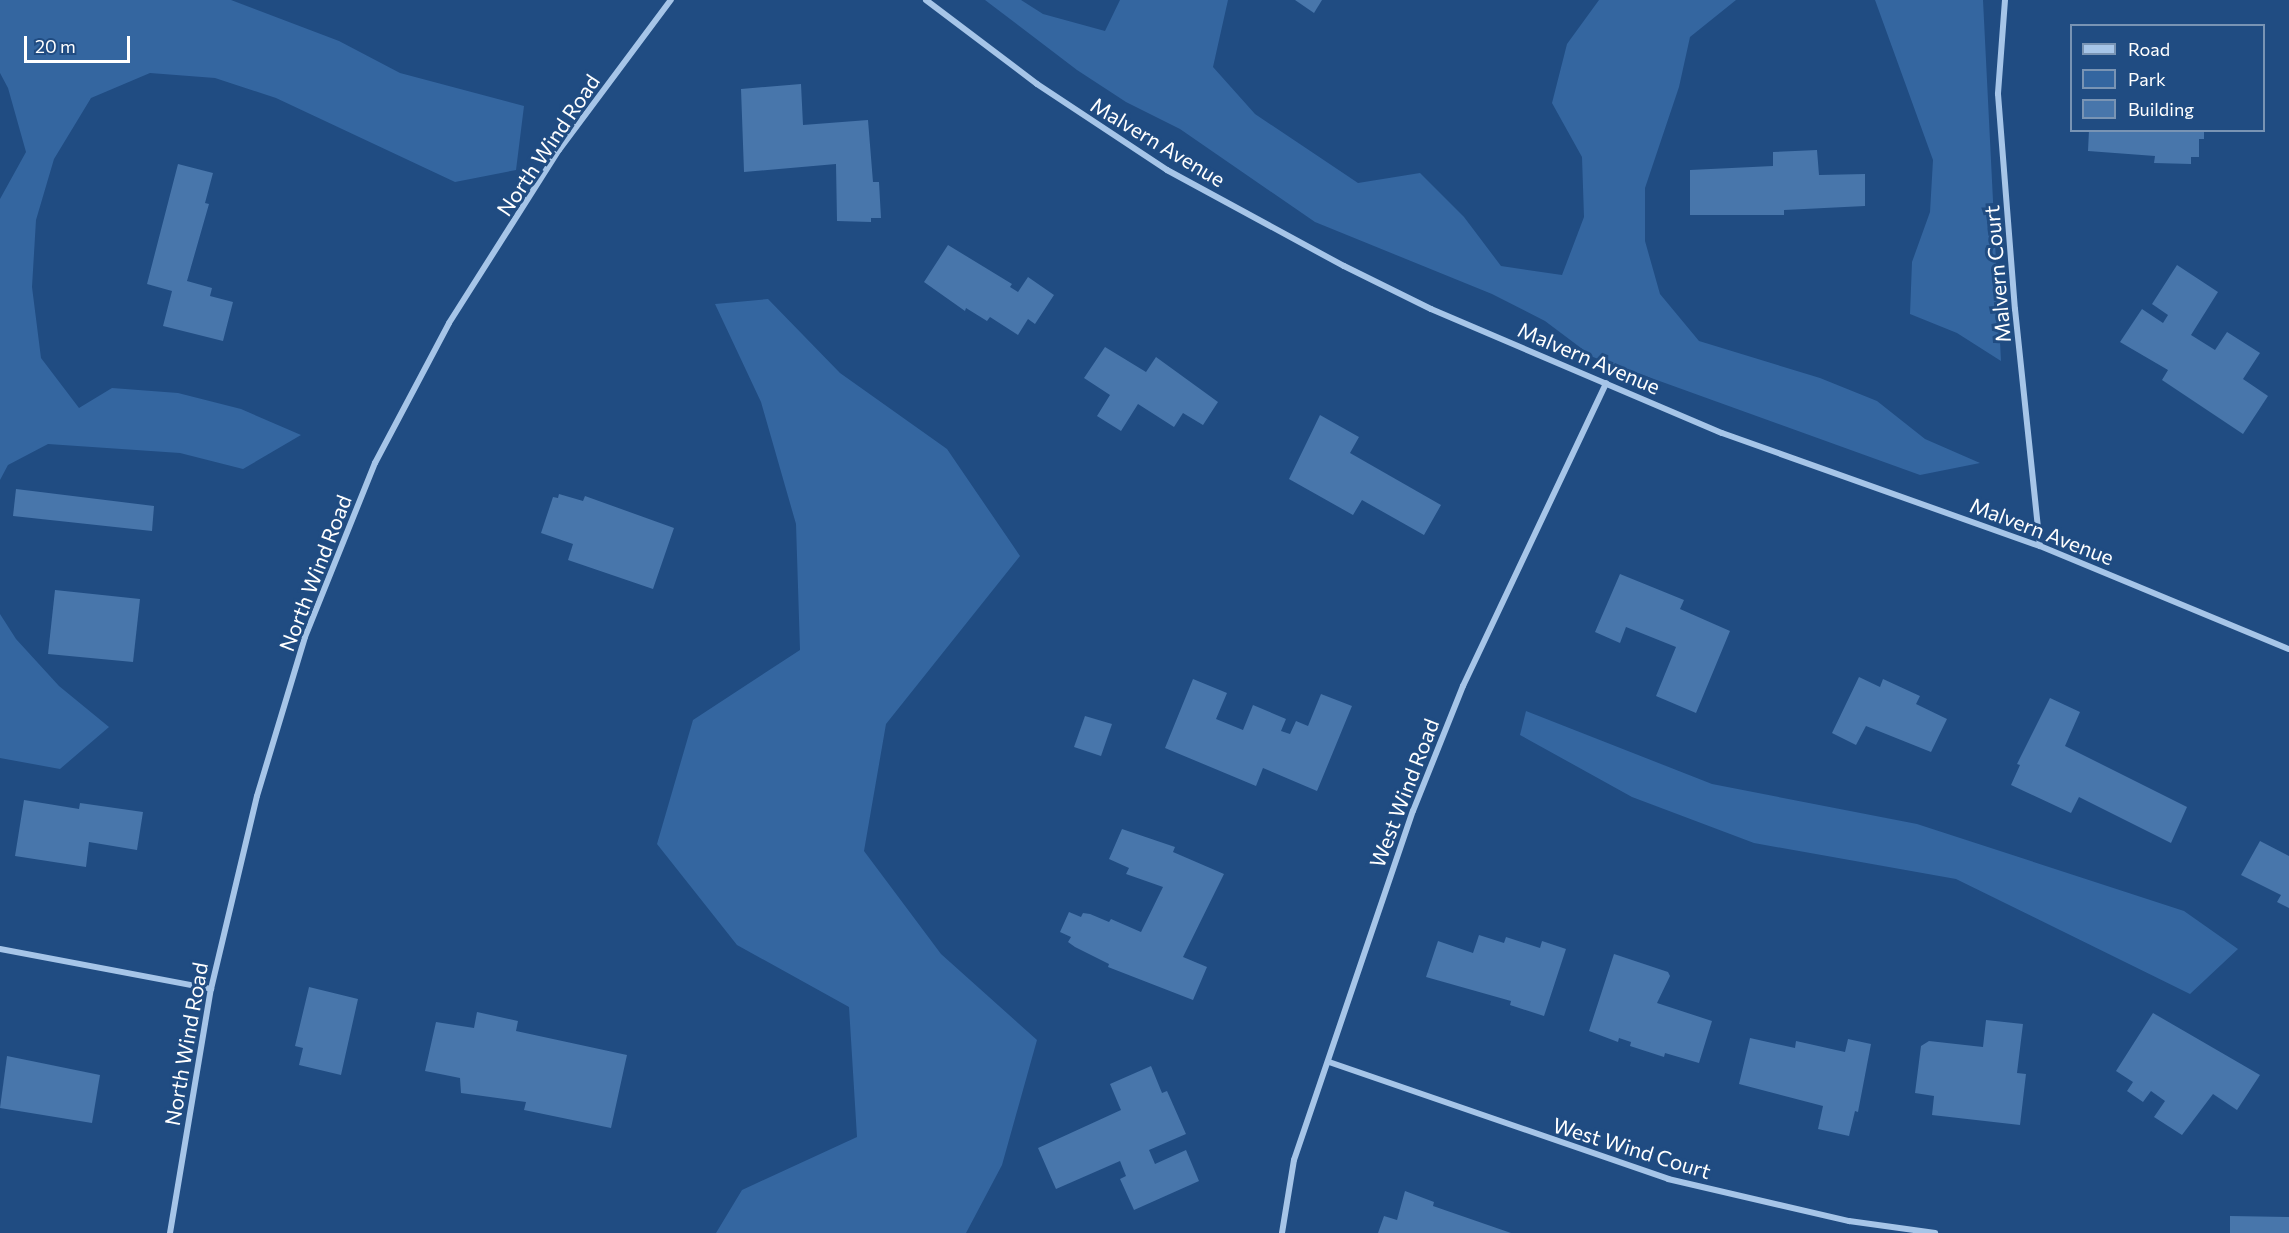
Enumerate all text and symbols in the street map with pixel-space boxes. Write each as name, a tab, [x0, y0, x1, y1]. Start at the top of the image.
scale bar	[27, 24, 134, 62]
legend	[2070, 24, 2265, 132]
text: 20 m	[35, 35, 76, 57]
text: Road	[2128, 38, 2170, 60]
text: Park	[2128, 68, 2166, 90]
street label: North Wind Road	[491, 69, 605, 221]
street label: Malvern Avenue	[1086, 92, 1230, 192]
text: Building	[2128, 98, 2194, 120]
street label: Malvern Court	[1978, 204, 2016, 344]
street label: Malvern Avenue	[1514, 317, 1664, 399]
street label: North Wind Road	[274, 491, 356, 655]
street label: Malvern Avenue	[1966, 492, 2118, 570]
street label: West Wind Road	[1364, 715, 1444, 871]
street label: North Wind Road	[159, 960, 213, 1128]
street label: West Wind Court	[1550, 1112, 1714, 1184]

